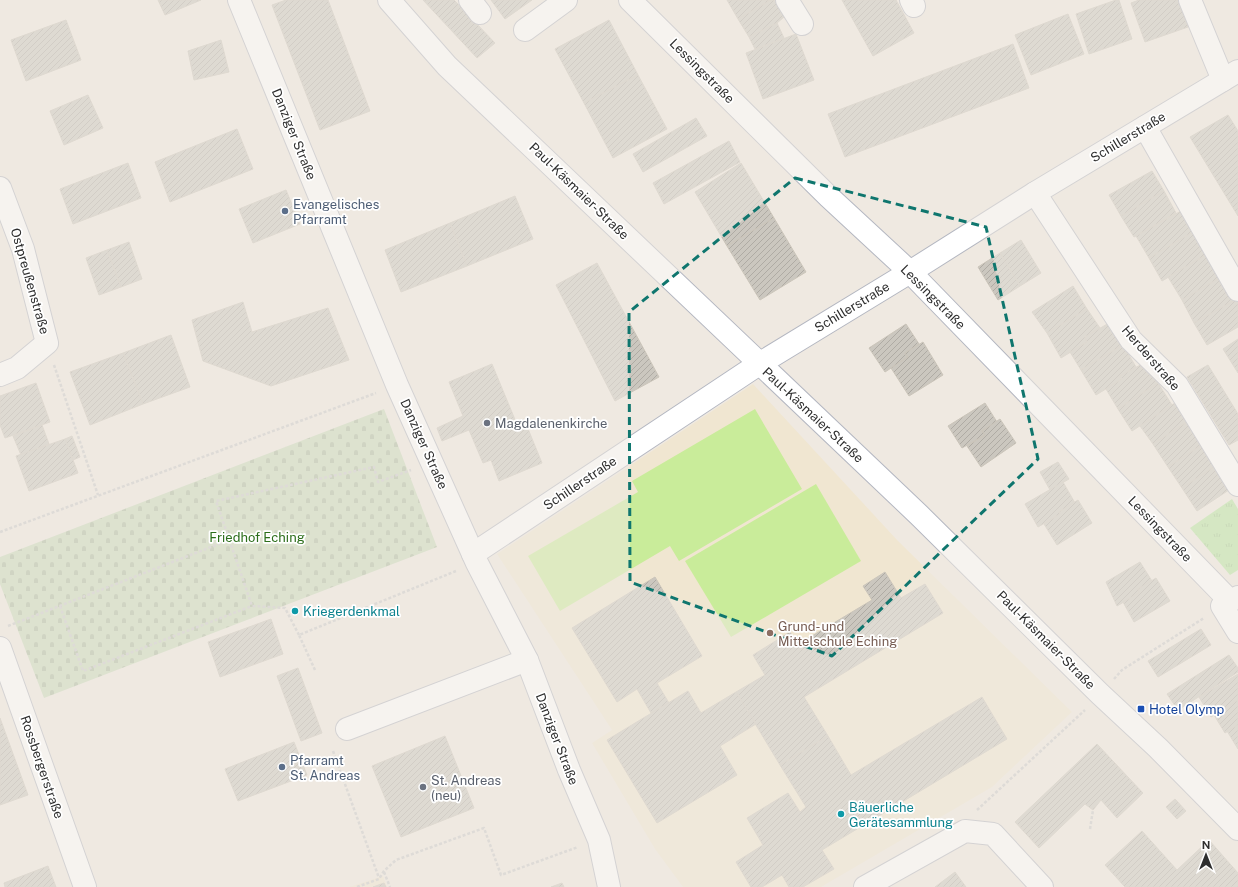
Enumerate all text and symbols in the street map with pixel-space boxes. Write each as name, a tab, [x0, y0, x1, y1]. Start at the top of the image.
street label: Lessingstraße	[667, 36, 737, 106]
street label: Danziger Straße	[269, 86, 319, 182]
street label: Schillerstraße	[1088, 109, 1168, 165]
street label: Paul-Käsmaier-Straße	[526, 140, 632, 242]
place label: Evangelisches Pfarramt	[293, 197, 379, 227]
marker: Evangelisches Pfarramt	[280, 206, 290, 216]
street label: Ostpreußenstraße	[8, 226, 52, 336]
street label: Lessingstraße	[898, 262, 968, 332]
street label: Schillerstraße	[812, 279, 892, 335]
street label: Herderstraße	[1119, 323, 1183, 393]
street label: Paul-Käsmaier-Straße	[759, 364, 867, 466]
street label: Danziger Straße	[397, 397, 451, 491]
place label: Magdalenenkirche	[495, 416, 607, 431]
marker: Magdalenenkirche	[482, 418, 492, 428]
street label: Schillerstraße	[541, 453, 619, 513]
street label: Lessingstraße	[1125, 493, 1195, 565]
park label: Friedhof Eching	[209, 530, 305, 545]
street label: Paul-Käsmaier-Straße	[994, 588, 1098, 692]
place label: Kriegerdenkmal	[303, 604, 400, 619]
marker: Kriegerdenkmal	[290, 606, 300, 616]
place label: Grund- und Mittelschule Eching	[778, 619, 897, 649]
marker: Grund- und Mittelschule Eching	[765, 628, 775, 638]
street label: Danziger Straße	[533, 691, 581, 787]
place label: Hotel Olymp	[1149, 702, 1225, 717]
marker: Hotel Olymp	[1136, 704, 1146, 714]
street label: Rossbergerstraße	[17, 714, 67, 820]
place label: Pfarramt St. Andreas	[290, 753, 360, 783]
marker: Pfarramt St. Andreas	[277, 762, 287, 772]
place label: St. Andreas (neu)	[431, 773, 501, 803]
marker: St. Andreas (neu)	[418, 782, 428, 792]
place label: Bäuerliche Gerätesammlung	[849, 800, 953, 830]
marker: Bäuerliche Gerätesammlung	[836, 809, 846, 819]
north arrow	[1186, 835, 1226, 875]
text: N	[1202, 839, 1210, 851]

